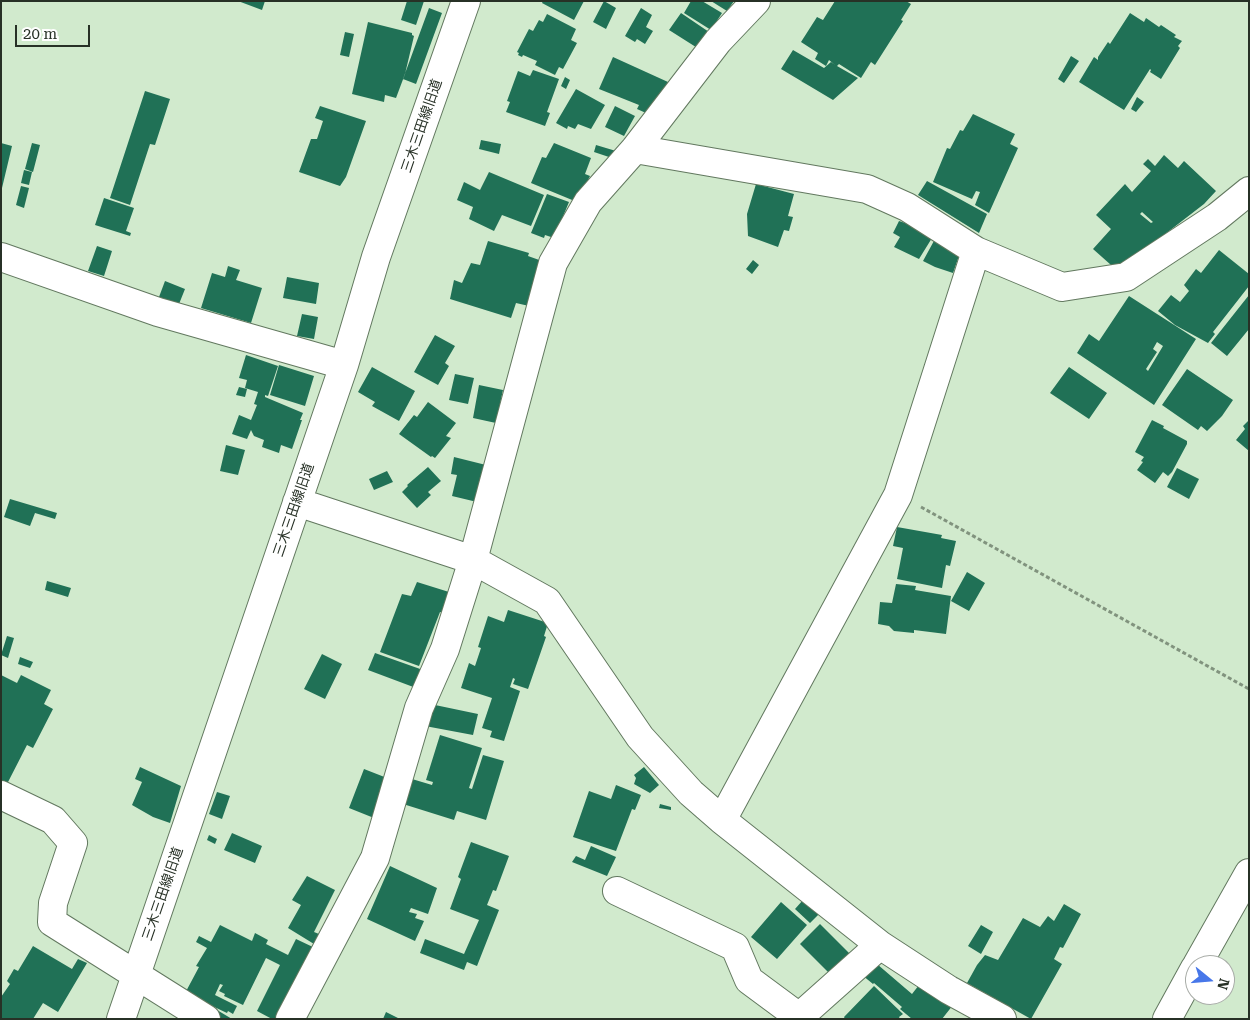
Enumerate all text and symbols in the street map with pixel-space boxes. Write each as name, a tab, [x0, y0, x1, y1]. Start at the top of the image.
scale bar	[18, 15, 92, 47]
text: 20 m	[23, 25, 57, 43]
street label: 三木三田線旧道	[398, 77, 446, 175]
street label: 三木三田線旧道	[270, 461, 318, 559]
street label: 三木三田線旧道	[139, 845, 187, 943]
north arrow	[1185, 955, 1235, 1005]
text: N	[1214, 977, 1233, 992]

